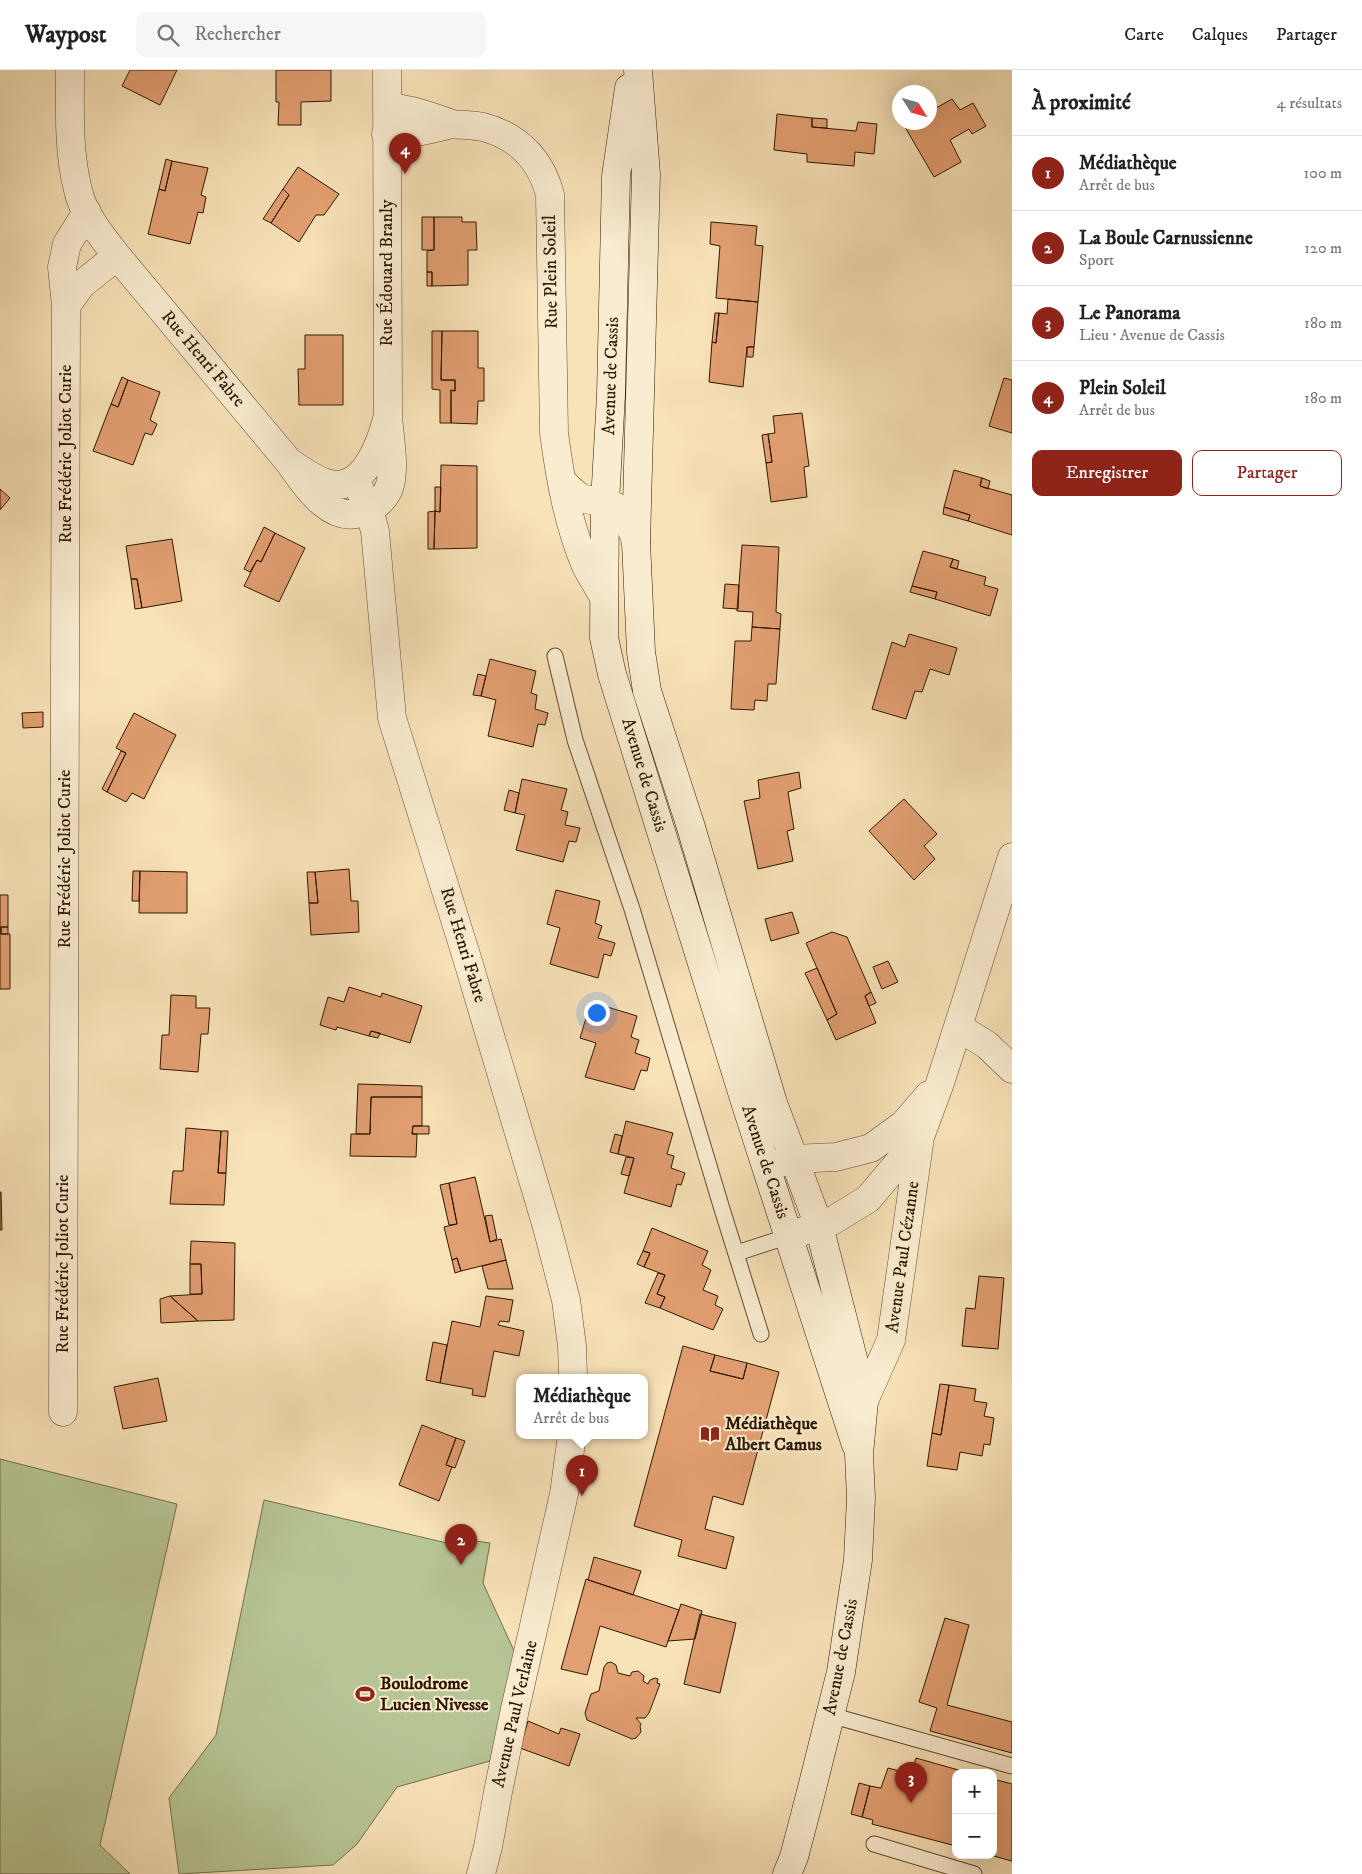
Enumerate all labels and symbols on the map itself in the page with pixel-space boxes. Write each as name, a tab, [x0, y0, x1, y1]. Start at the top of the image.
north arrow	[892, 85, 937, 130]
pin: 4	[389, 133, 421, 174]
street label: Rue Édouard Branly	[376, 199, 398, 347]
street label: Rue Plein Soleil	[539, 214, 563, 329]
street label: Rue Henri Fabre	[156, 306, 250, 412]
street label: Avenue de Cassis	[598, 316, 624, 436]
street label: Rue Frédéric Joliot Curie	[55, 364, 77, 544]
street label: Avenue de Cassis	[616, 715, 672, 835]
street label: Rue Frédéric Joliot Curie	[54, 769, 76, 949]
street label: Rue Henri Fabre	[435, 885, 491, 1005]
your location	[584, 1000, 610, 1026]
street label: Avenue de Cassis	[736, 1102, 794, 1222]
street label: Rue Frédéric Joliot Curie	[52, 1174, 74, 1354]
street label: Avenue Paul Cézanne	[881, 1180, 925, 1334]
place label: Médiathèque Albert Camus	[724, 1413, 822, 1456]
library icon: Médiathèque Albert Camus	[699, 1423, 721, 1445]
pin: 1	[566, 1455, 598, 1496]
pin: 2	[445, 1524, 477, 1565]
street label: Avenue de Cassis	[819, 1597, 863, 1717]
street label: Avenue Paul Verlaine	[487, 1638, 543, 1790]
place label: Boulodrome Lucien Nivesse	[380, 1673, 489, 1716]
sports icon: Boulodrome Lucien Nivesse	[354, 1683, 376, 1705]
pin: 3	[895, 1762, 927, 1803]

